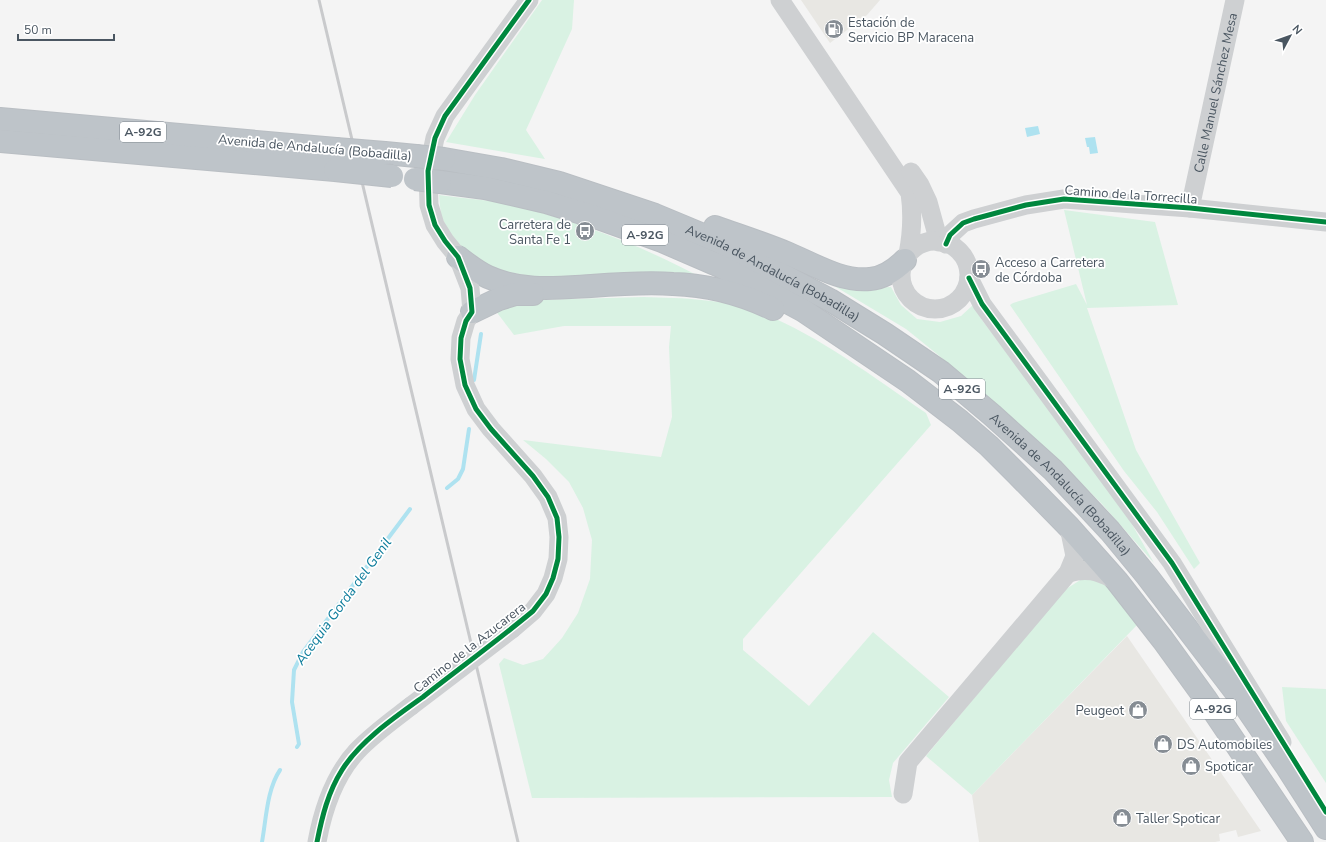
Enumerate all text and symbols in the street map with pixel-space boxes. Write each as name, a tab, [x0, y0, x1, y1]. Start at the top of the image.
street label: Calle Manuel Sánchez Mesa	[1190, 11, 1242, 175]
place label: Estación de Servicio BP Maracena	[848, 14, 974, 47]
scale bar	[18, 16, 114, 42]
north arrow	[1270, 16, 1310, 56]
fuel station icon: Estación de Servicio BP Maracena	[823, 18, 845, 40]
text: 50 m	[24, 22, 52, 38]
text: N	[1289, 22, 1306, 38]
road number: A-92G	[120, 122, 166, 142]
street label: Avenida de Andalucía (Bobadilla)	[217, 131, 412, 165]
street label: Camino de la Torrecilla	[1064, 181, 1198, 209]
place label: Carretera de Santa Fe 1	[499, 216, 571, 249]
bus stop icon: Carretera de Santa Fe 1	[574, 220, 596, 242]
street label: Avenida de Andalucía (Bobadilla)	[683, 221, 863, 326]
road number: A-92G	[622, 225, 668, 245]
place label: Acceso a Carretera de Córdoba	[995, 254, 1105, 287]
bus stop icon: Acceso a Carretera de Córdoba	[970, 258, 992, 280]
road number: A-92G	[939, 379, 985, 399]
street label: Avenida de Andalucía (Bobadilla)	[985, 409, 1135, 560]
water label: Acequia Gorda del Genil	[290, 534, 396, 669]
street label: Camino de la Azucarera	[410, 598, 530, 697]
shop icon: Peugeot	[1127, 699, 1149, 721]
road number: A-92G	[1190, 699, 1236, 719]
place label: Peugeot	[1076, 702, 1124, 720]
shop icon: DS Automobiles	[1152, 733, 1174, 755]
place label: DS Automobiles	[1177, 736, 1272, 754]
shop icon: Spoticar	[1180, 755, 1202, 777]
place label: Spoticar	[1205, 758, 1253, 776]
shop icon: Taller Spoticar	[1111, 807, 1133, 829]
place label: Taller Spoticar	[1136, 810, 1220, 828]

